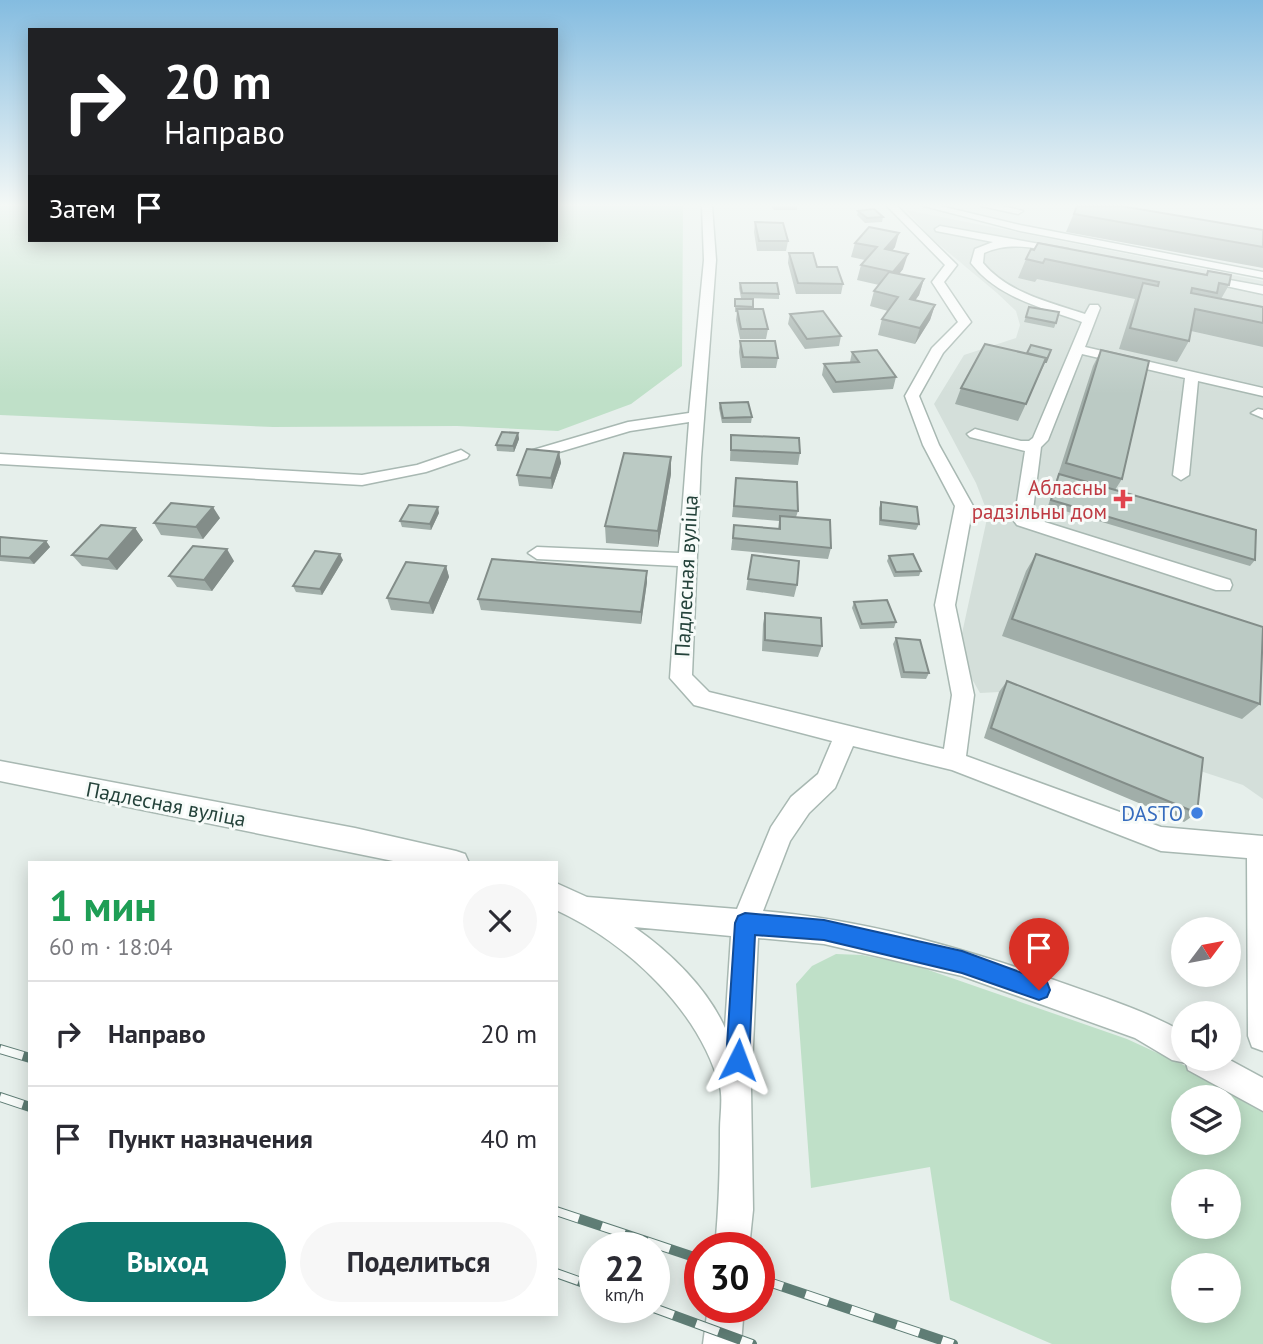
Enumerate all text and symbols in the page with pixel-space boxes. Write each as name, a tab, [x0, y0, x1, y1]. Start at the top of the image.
text: 20 m	[164, 49, 271, 113]
icon: right	[49, 56, 140, 147]
text: Направо	[164, 111, 285, 153]
icon: arrive	[130, 189, 168, 227]
text: Затем	[49, 192, 116, 225]
place label: Абласны радзільны дом	[972, 474, 1107, 525]
marker: Абласны радзільны дом	[1113, 489, 1133, 509]
street label: Падлесная вуліца	[668, 494, 704, 658]
street label: Падлесная вуліца	[84, 775, 248, 833]
place label: DASTO	[1121, 800, 1183, 827]
marker: DASTO	[1189, 805, 1205, 821]
text: 1 мин	[49, 878, 157, 933]
button: close	[463, 884, 537, 958]
north arrow	[1171, 917, 1241, 987]
map controls	[1171, 917, 1241, 1323]
pin	[1009, 918, 1069, 990]
icon: arrive	[1020, 929, 1058, 967]
text: 60 m · 18:04	[49, 932, 173, 961]
button: sound	[1171, 1001, 1241, 1071]
icon: right	[49, 1015, 87, 1053]
text: Направо	[108, 1017, 206, 1050]
text: 20 m	[481, 1017, 537, 1050]
position arrow	[701, 1023, 775, 1097]
button: layers	[1171, 1085, 1241, 1155]
icon: arrive	[49, 1120, 87, 1158]
text: Пункт назначения	[108, 1122, 313, 1155]
text: 40 m	[481, 1122, 537, 1155]
button: +	[1171, 1169, 1241, 1239]
button: Выход	[49, 1222, 286, 1302]
button: Поделиться	[300, 1222, 537, 1302]
speed limit sign: 30	[684, 1232, 775, 1323]
text: 22	[605, 1245, 644, 1291]
button: −	[1171, 1253, 1241, 1323]
text: km/h	[605, 1283, 644, 1306]

